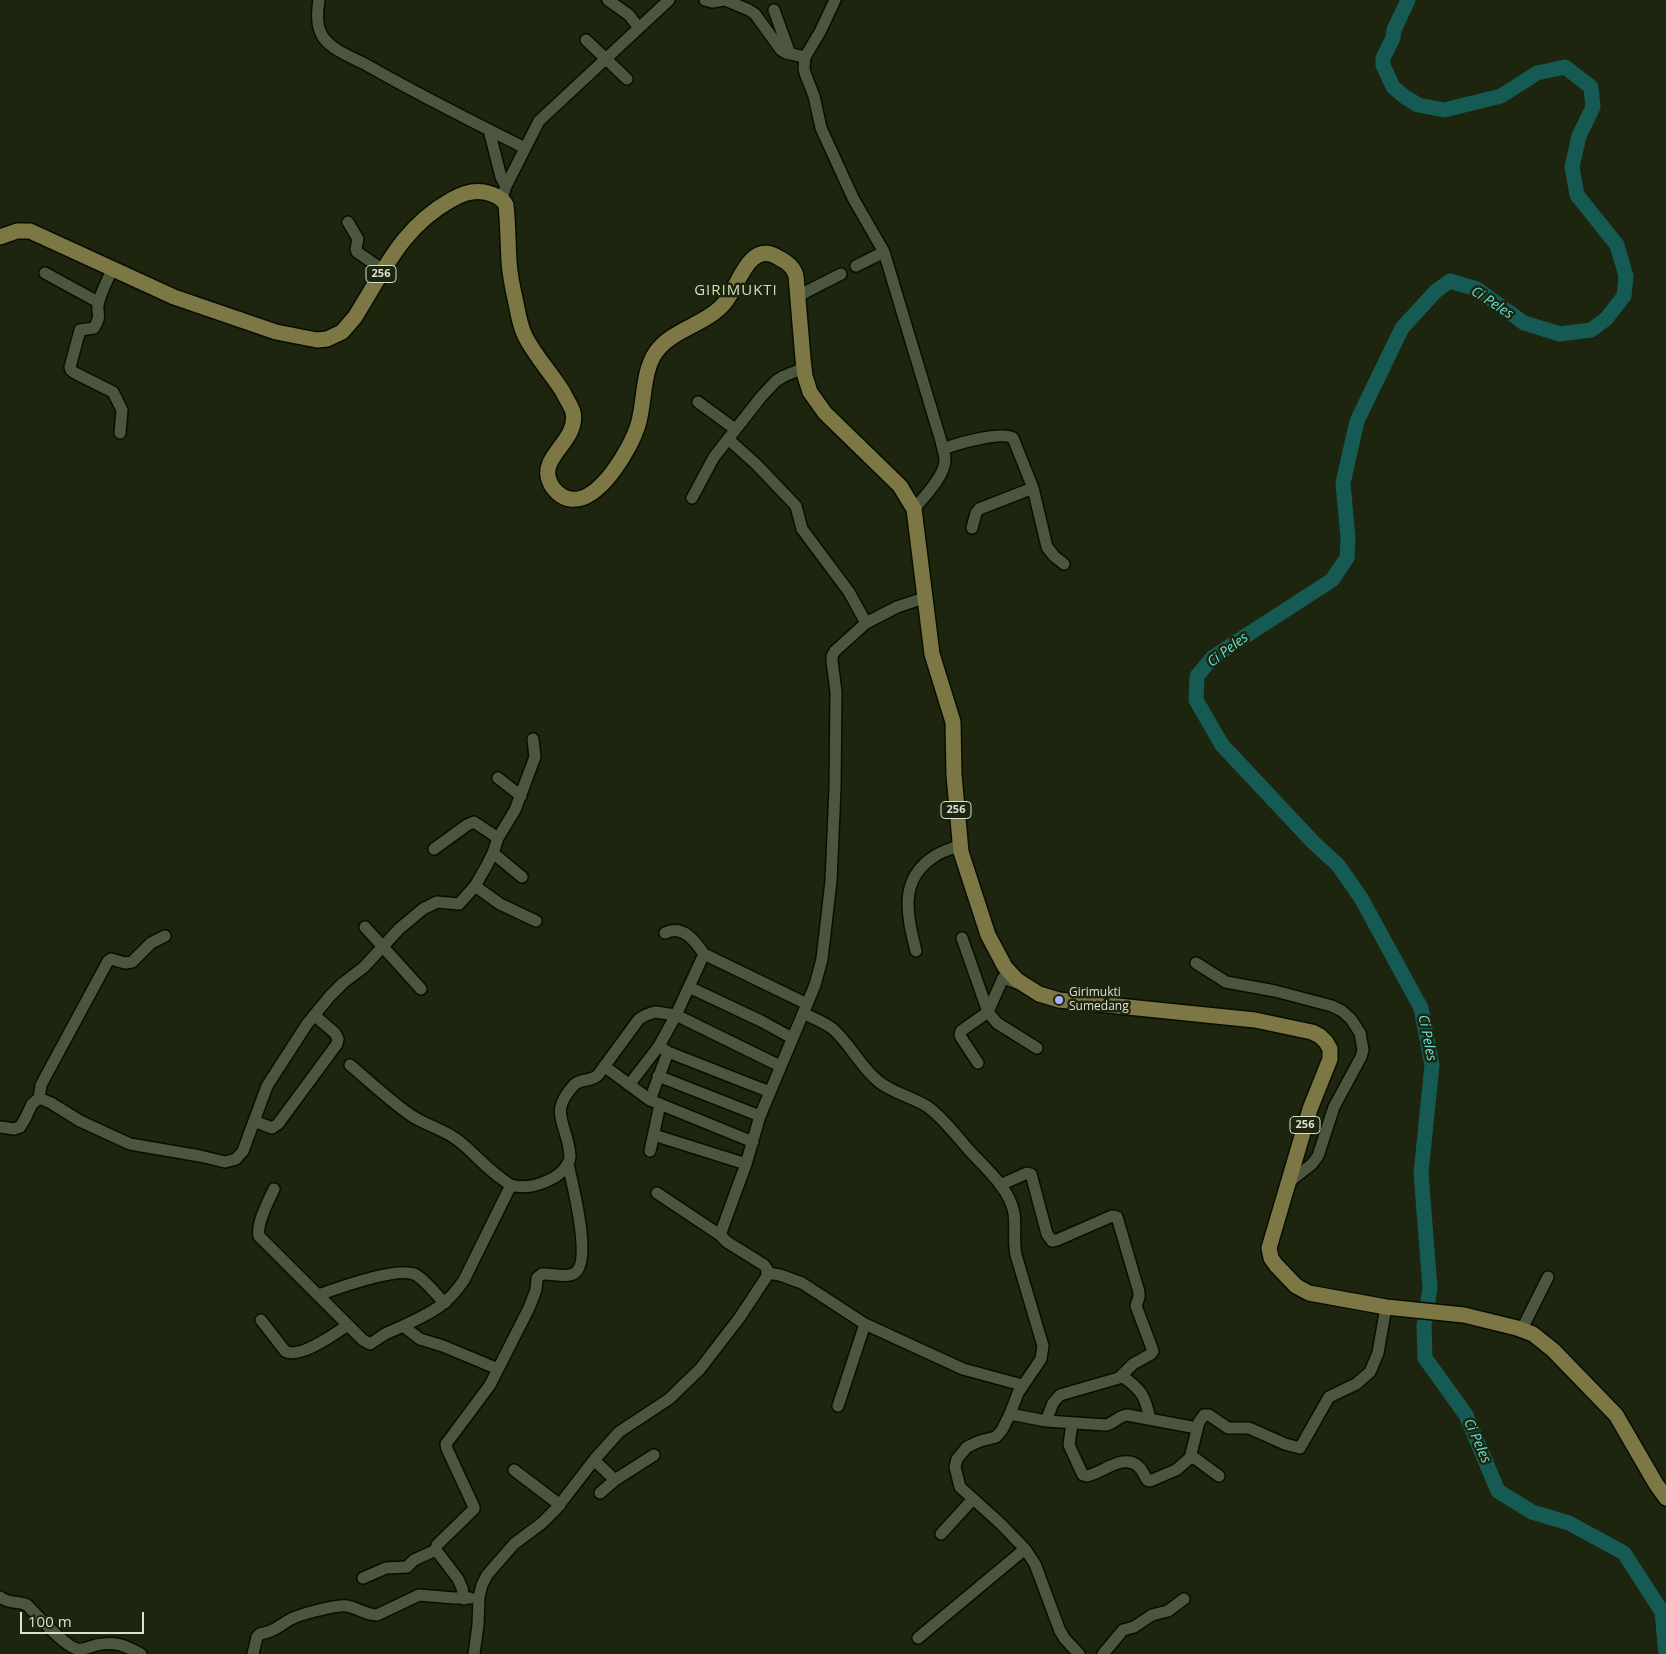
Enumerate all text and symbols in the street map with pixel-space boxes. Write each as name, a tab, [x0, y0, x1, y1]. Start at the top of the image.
road number: 256	[366, 266, 396, 282]
district label: GIRIMUKTI	[693, 282, 779, 300]
water label: Ci Peles	[1468, 283, 1516, 323]
water label: Ci Peles	[1204, 629, 1252, 671]
road number: 256	[941, 802, 971, 818]
place label: Girimukti Sumedang	[1069, 986, 1129, 1014]
marker: Girimukti Sumedang	[1053, 994, 1065, 1006]
water label: Ci Peles	[1414, 1013, 1440, 1063]
road number: 256	[1290, 1116, 1320, 1134]
water label: Ci Peles	[1460, 1416, 1494, 1466]
scale bar	[22, 1602, 146, 1634]
text: 100 m	[28, 1611, 72, 1631]

